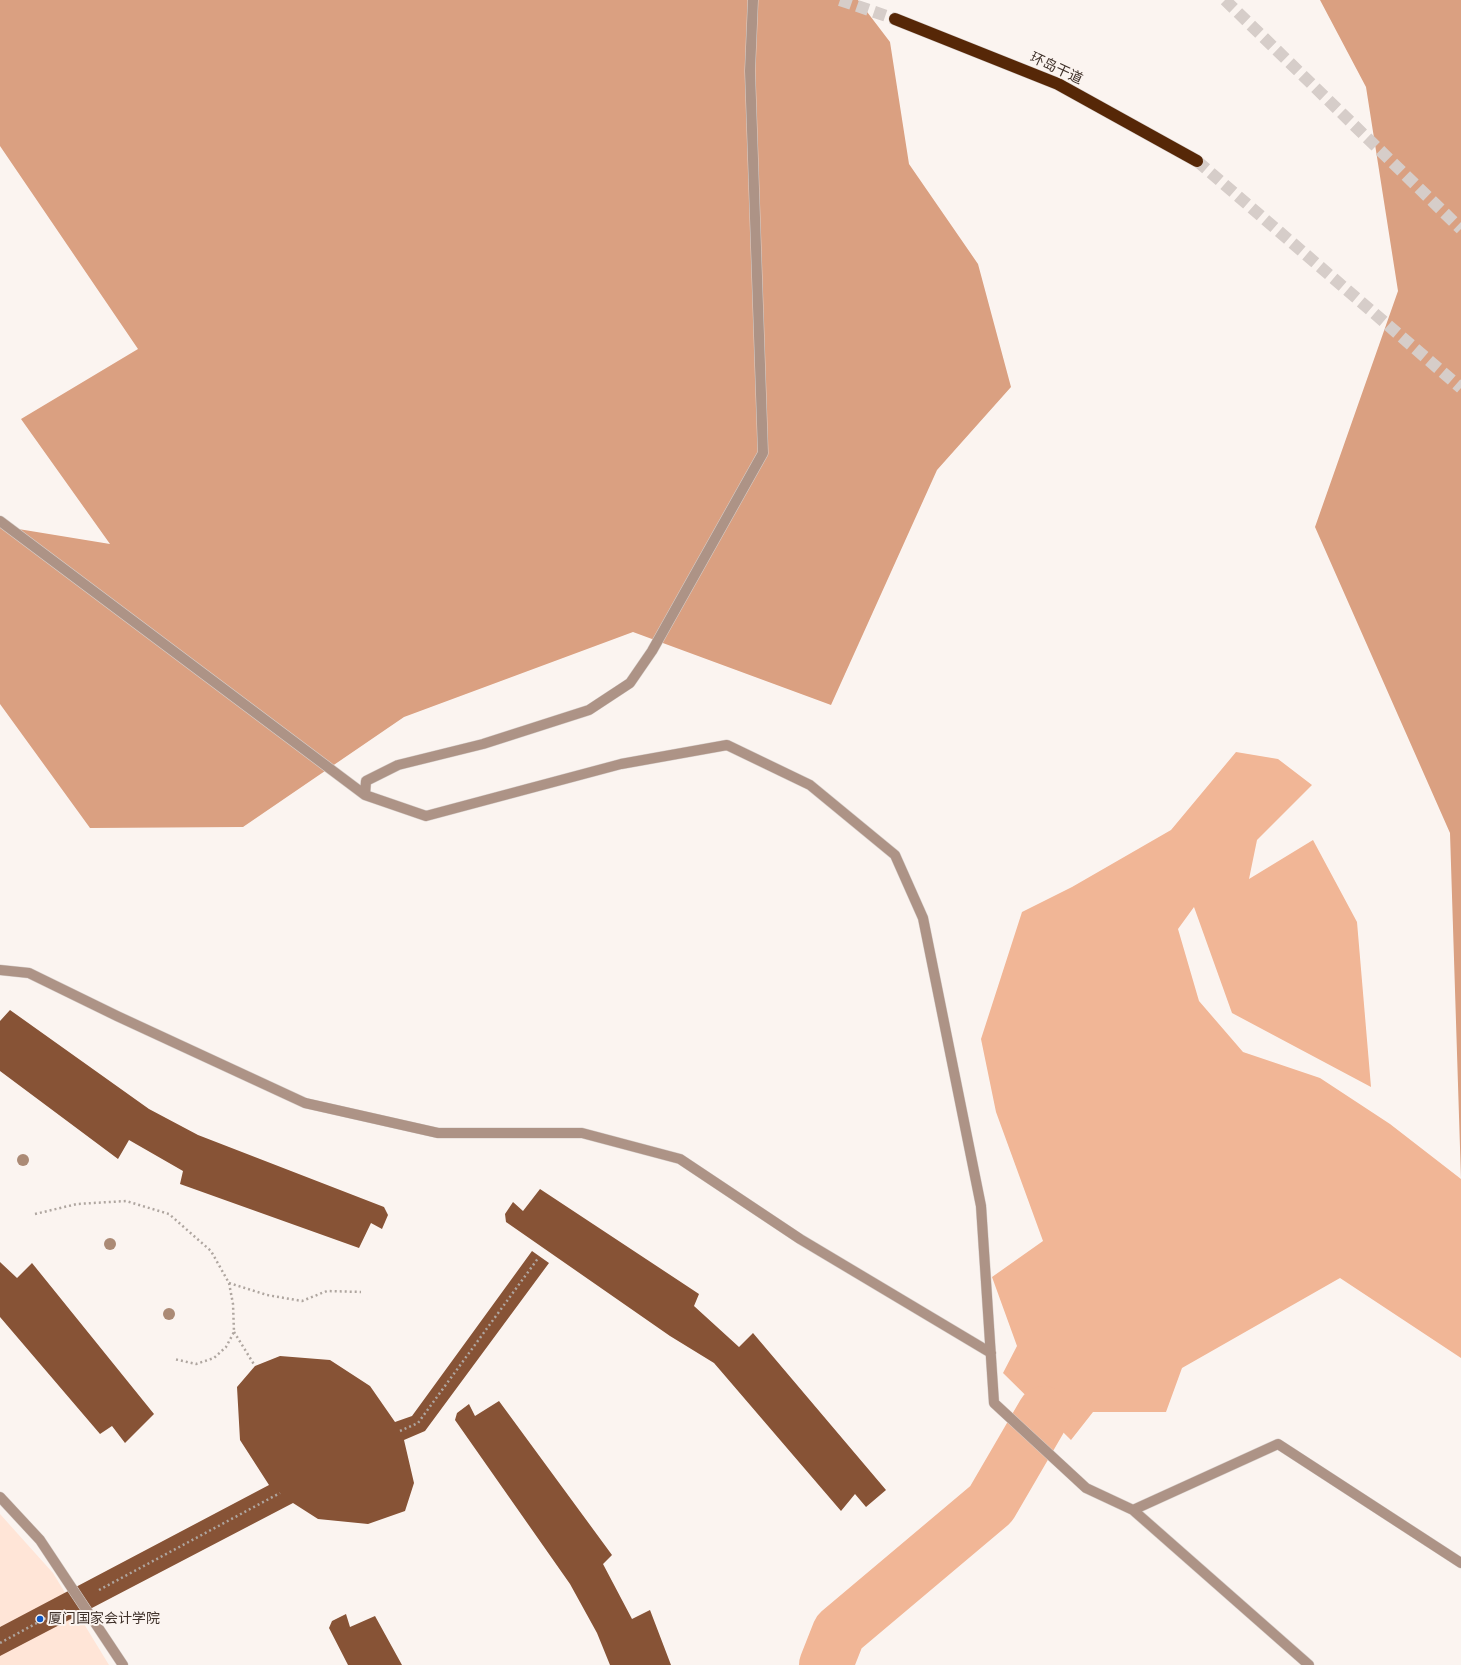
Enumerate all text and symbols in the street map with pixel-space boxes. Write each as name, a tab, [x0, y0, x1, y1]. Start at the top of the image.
street label: 环岛干道	[1027, 50, 1085, 88]
place label: 厦门国家会计学院	[48, 1611, 160, 1627]
marker: 厦门国家会计学院	[35, 1614, 45, 1624]

